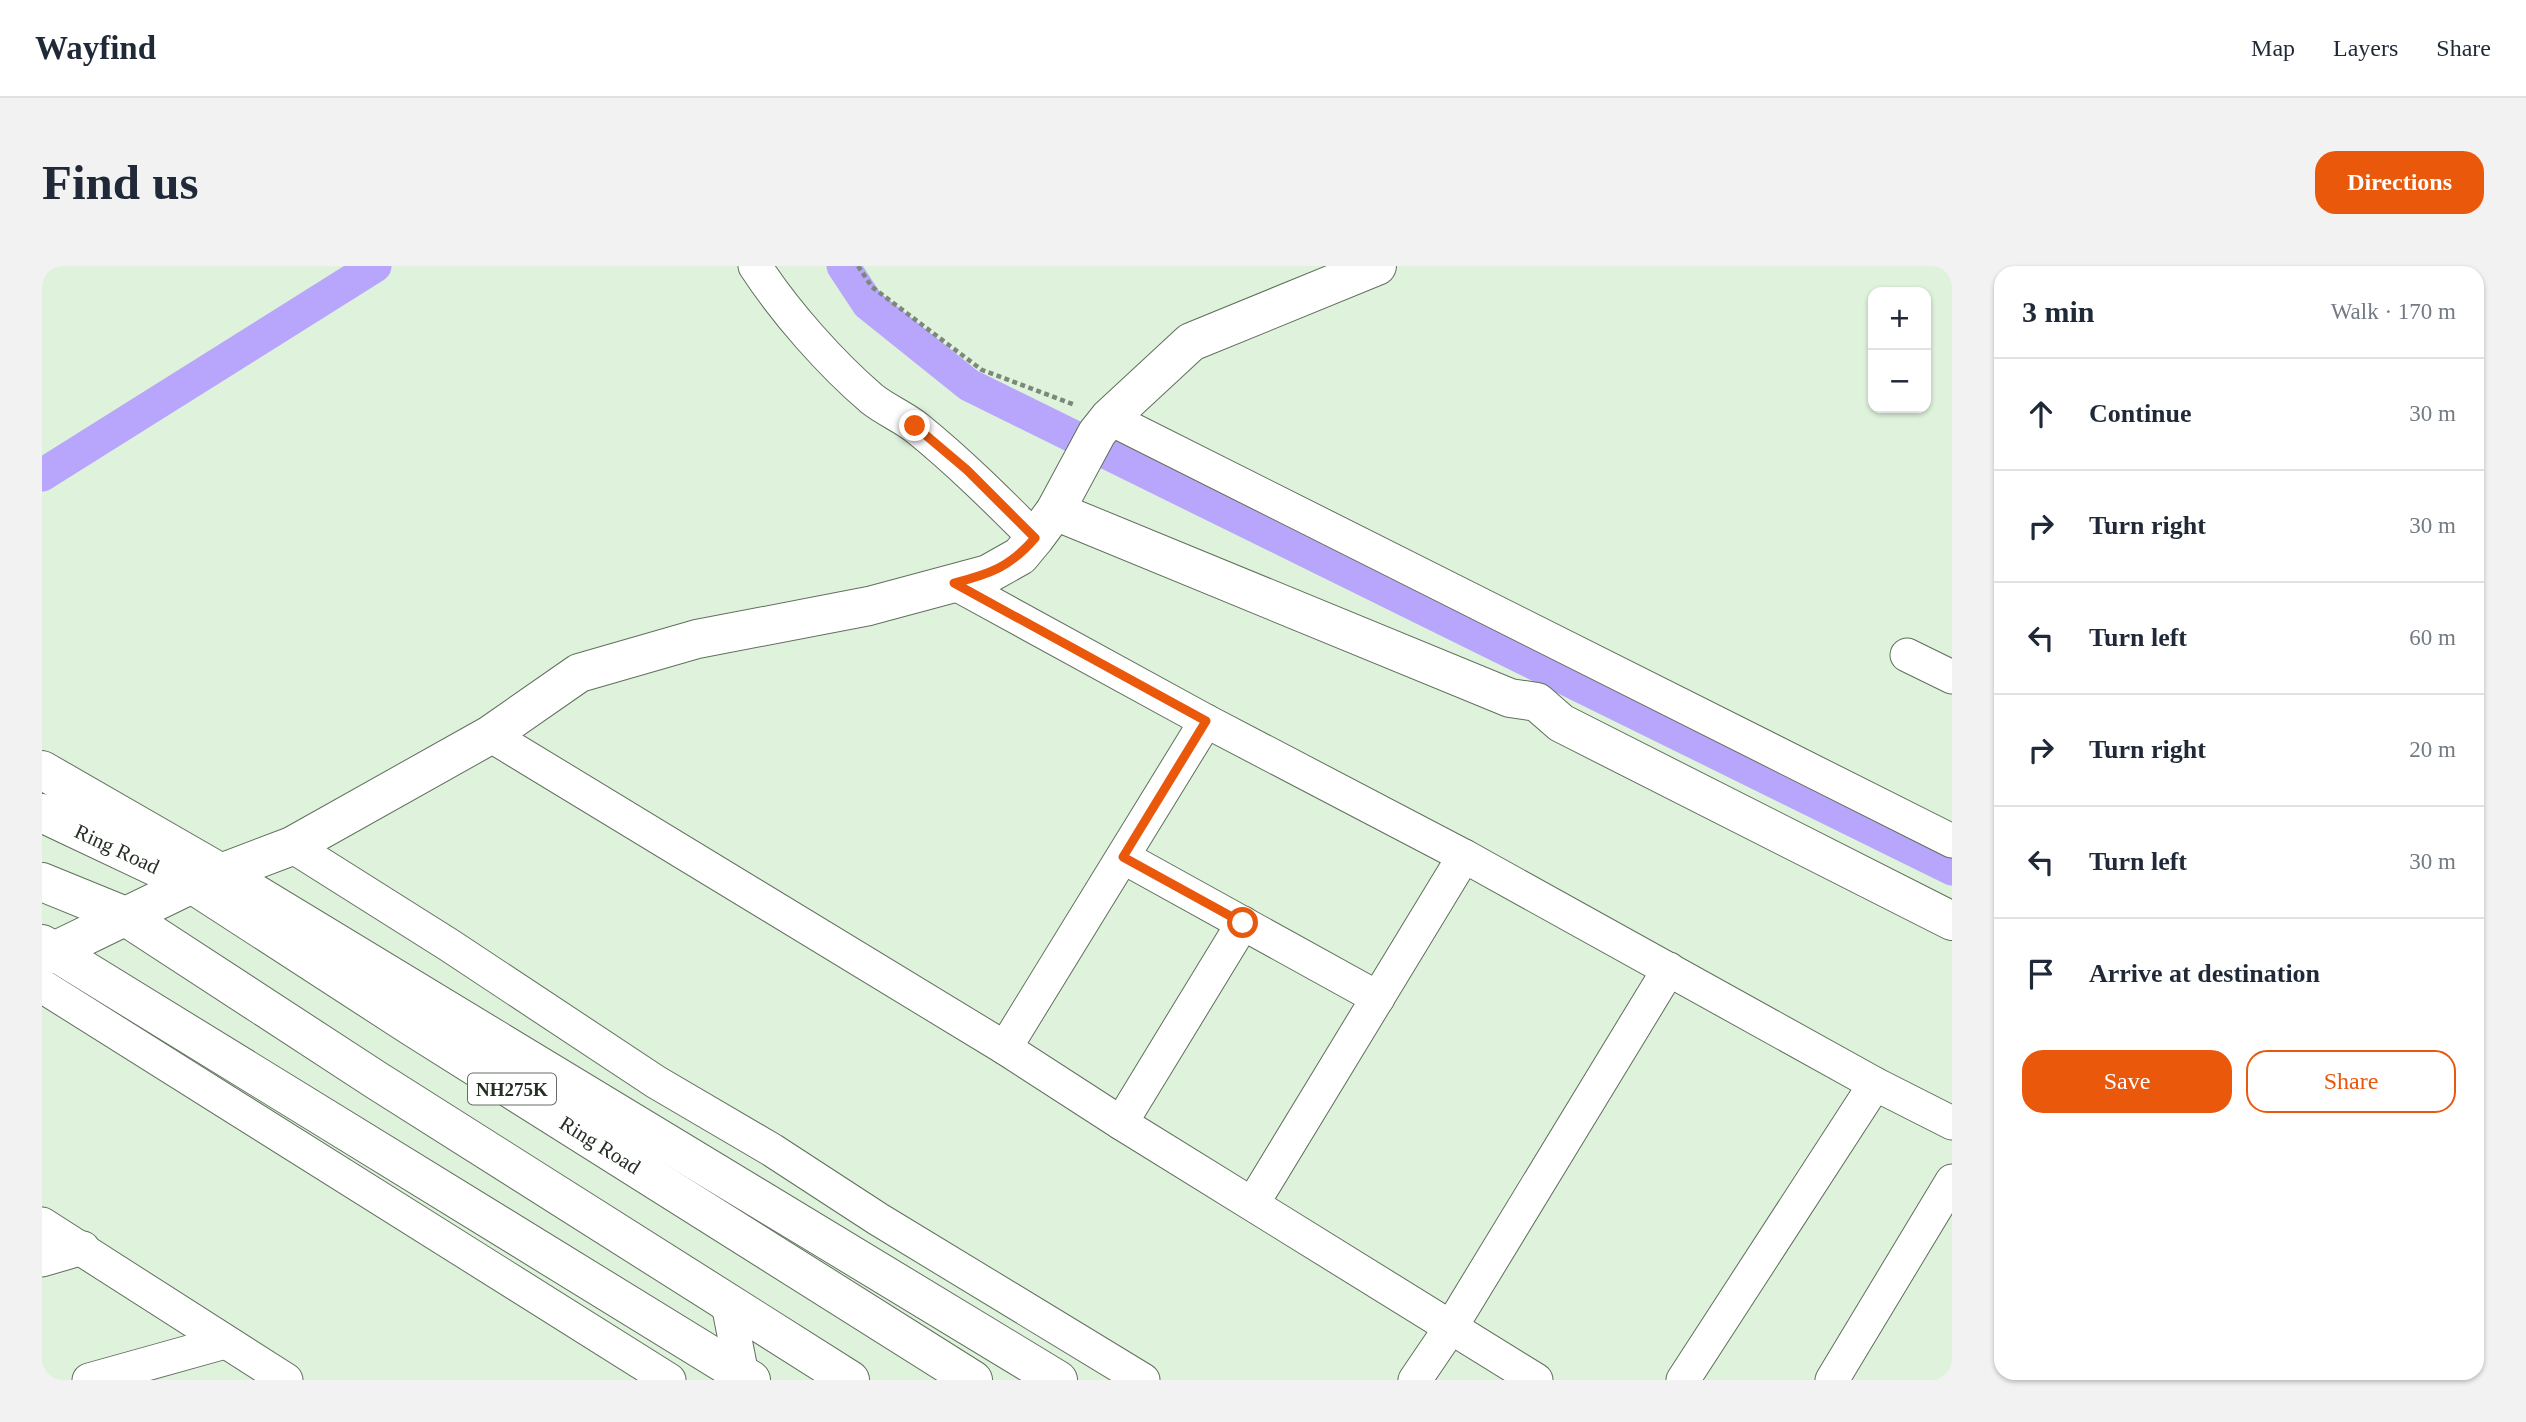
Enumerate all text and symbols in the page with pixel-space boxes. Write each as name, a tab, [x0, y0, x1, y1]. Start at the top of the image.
text: Wayfind	[35, 30, 156, 66]
text: Map	[2251, 35, 2295, 61]
text: Layers	[2333, 35, 2398, 61]
text: Share	[2436, 35, 2491, 61]
button: Directions	[2315, 151, 2484, 214]
text: Find us	[42, 155, 199, 210]
map controls	[1868, 287, 1931, 413]
button: +	[1868, 287, 1931, 350]
text: 3 min	[2022, 295, 2095, 328]
text: Walk · 170 m	[2331, 299, 2456, 324]
button: −	[1868, 350, 1931, 413]
icon: ahead	[2022, 395, 2060, 433]
text: Continue	[2089, 399, 2192, 428]
text: 30 m	[2409, 401, 2456, 426]
route end	[899, 410, 930, 441]
icon: right	[2022, 507, 2060, 545]
text: Turn right	[2089, 511, 2206, 540]
text: 30 m	[2409, 513, 2456, 538]
icon: left	[2022, 619, 2060, 657]
text: Turn left	[2089, 623, 2187, 652]
text: 60 m	[2409, 625, 2456, 650]
icon: right	[2022, 731, 2060, 769]
text: Turn right	[2089, 735, 2206, 764]
text: 20 m	[2409, 737, 2456, 762]
street label: Ring Road	[71, 819, 163, 879]
icon: left	[2022, 843, 2060, 881]
text: Turn left	[2089, 847, 2187, 876]
text: 30 m	[2409, 849, 2456, 874]
route start	[1227, 907, 1258, 938]
icon: arrive	[2022, 955, 2060, 993]
text: Arrive at destination	[2089, 959, 2320, 988]
button: Save	[2022, 1050, 2232, 1113]
button: Share	[2246, 1050, 2456, 1113]
road number: NH275K	[468, 1074, 556, 1104]
street label: Ring Road	[555, 1111, 645, 1179]

